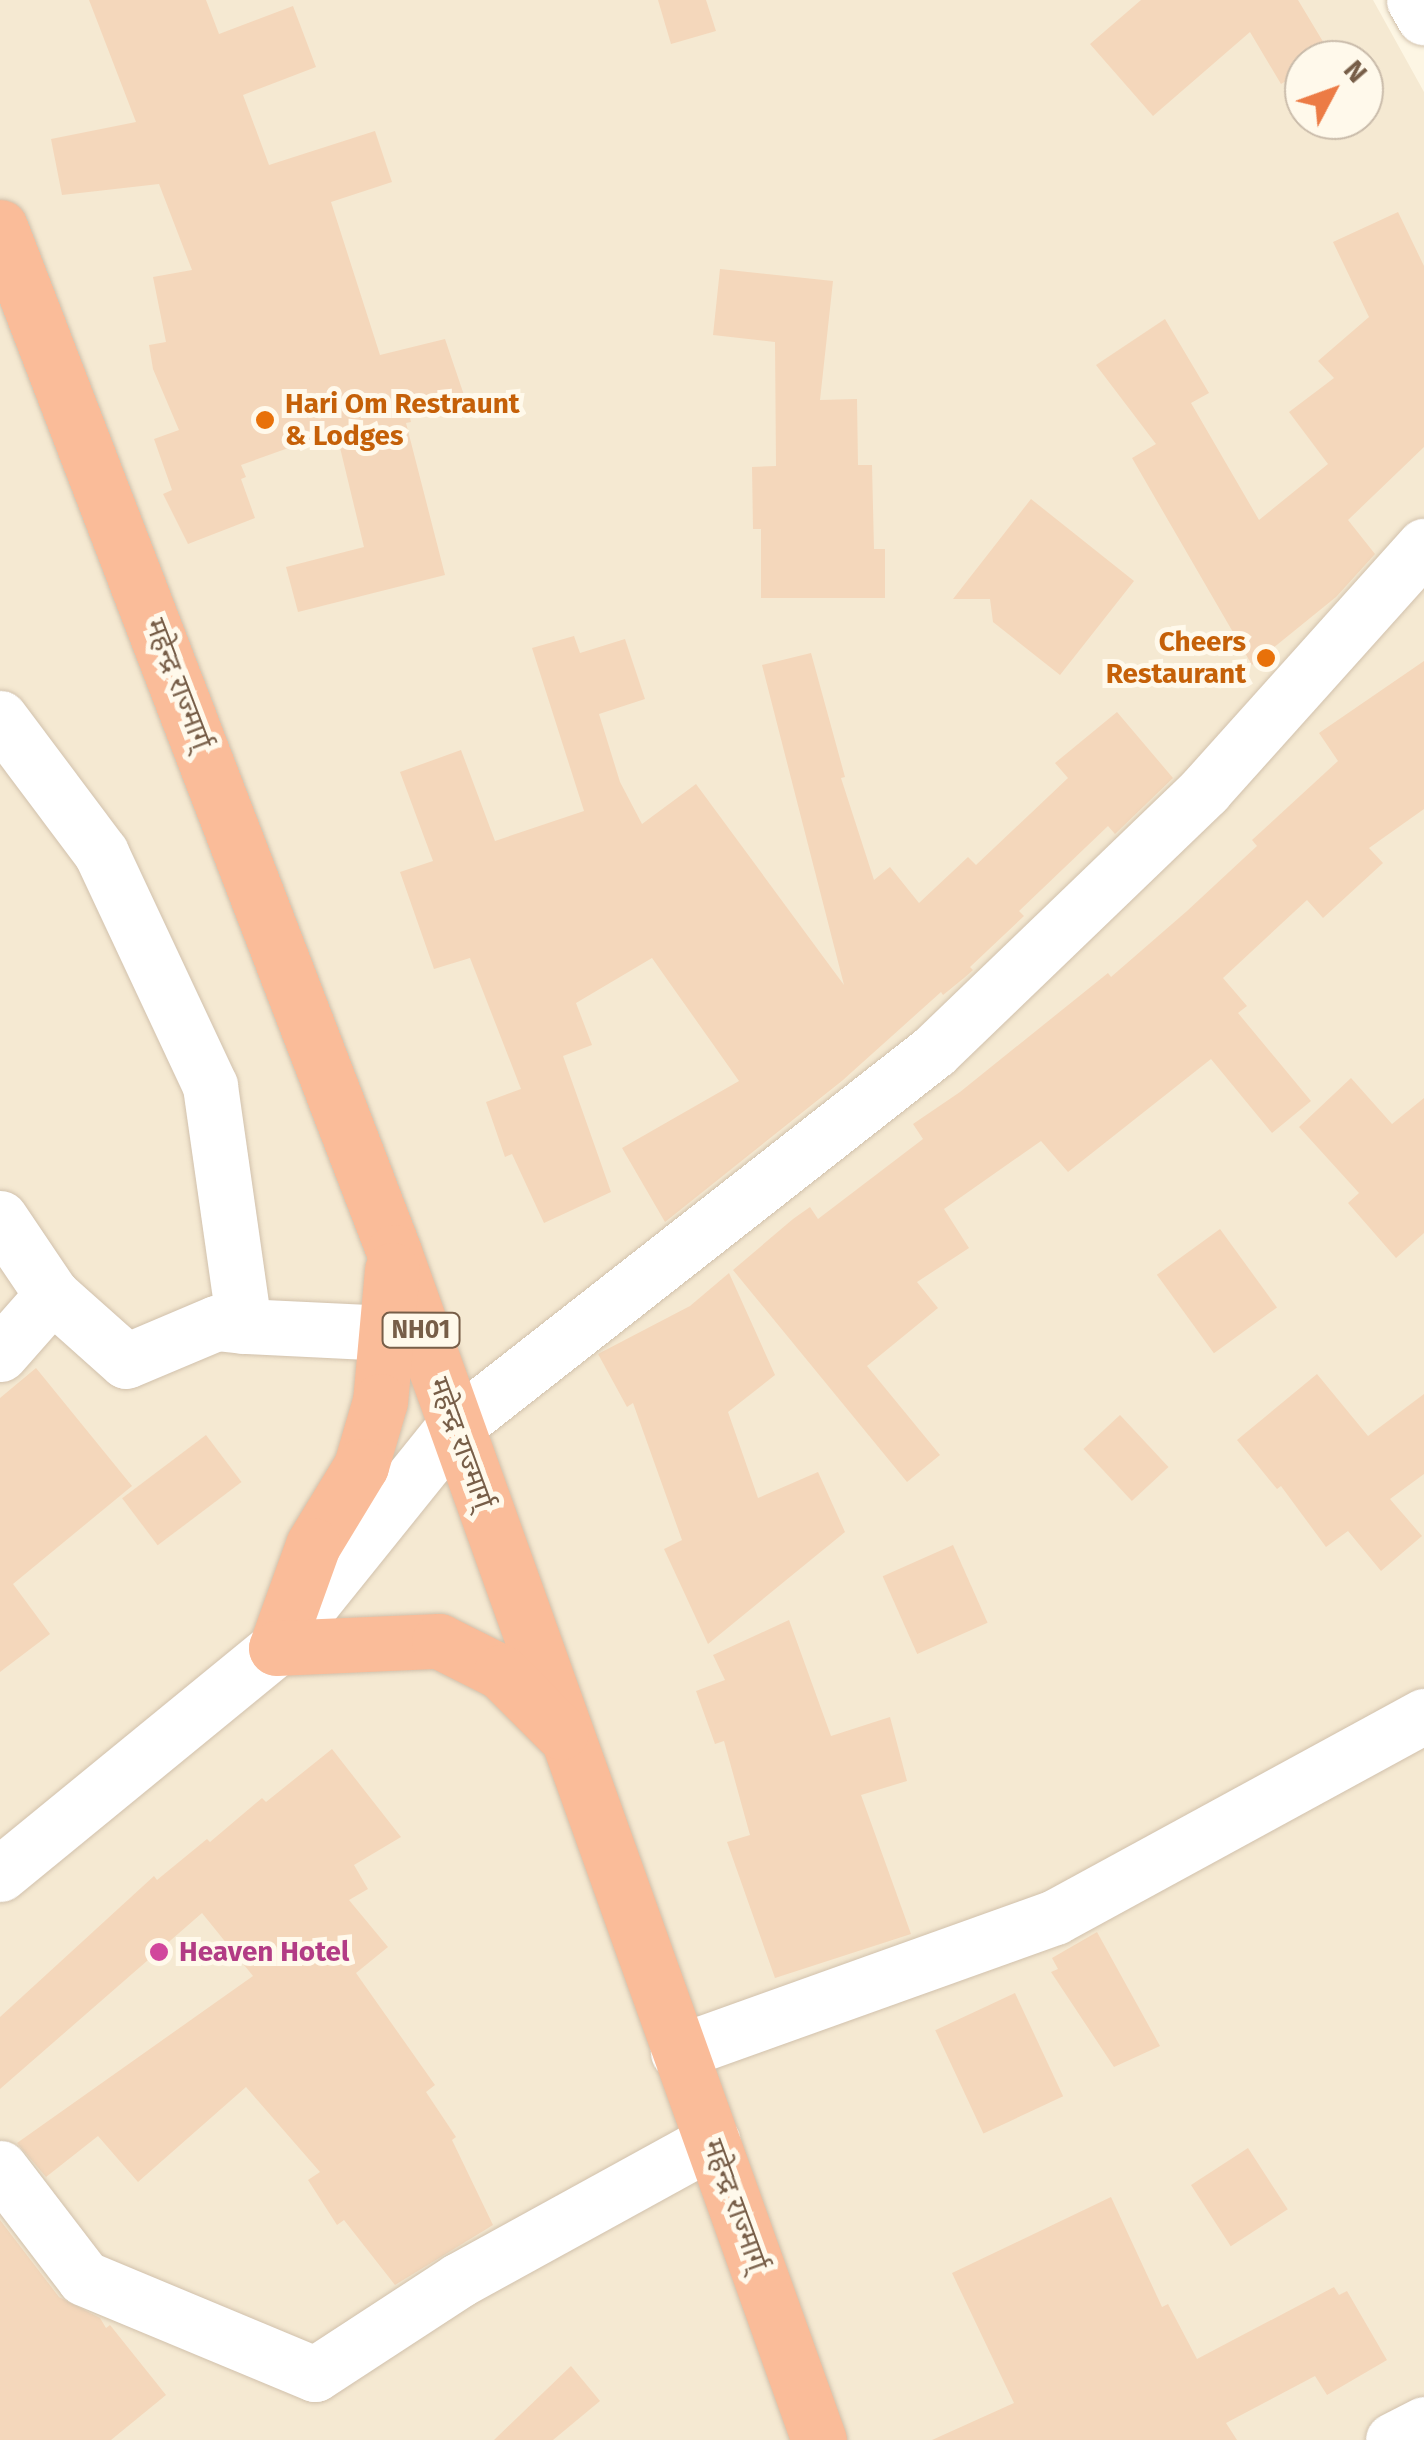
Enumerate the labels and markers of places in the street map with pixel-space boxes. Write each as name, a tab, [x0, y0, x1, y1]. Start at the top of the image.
place label: Hari Om Restraunt & Lodges	[285, 387, 520, 453]
marker: Hari Om Restraunt & Lodges	[254, 409, 276, 431]
place label: Cheers Restaurant	[1106, 625, 1246, 691]
marker: Cheers Restaurant	[1255, 647, 1277, 669]
place label: Heaven Hotel	[179, 1935, 349, 1969]
marker: Heaven Hotel	[148, 1941, 170, 1963]

